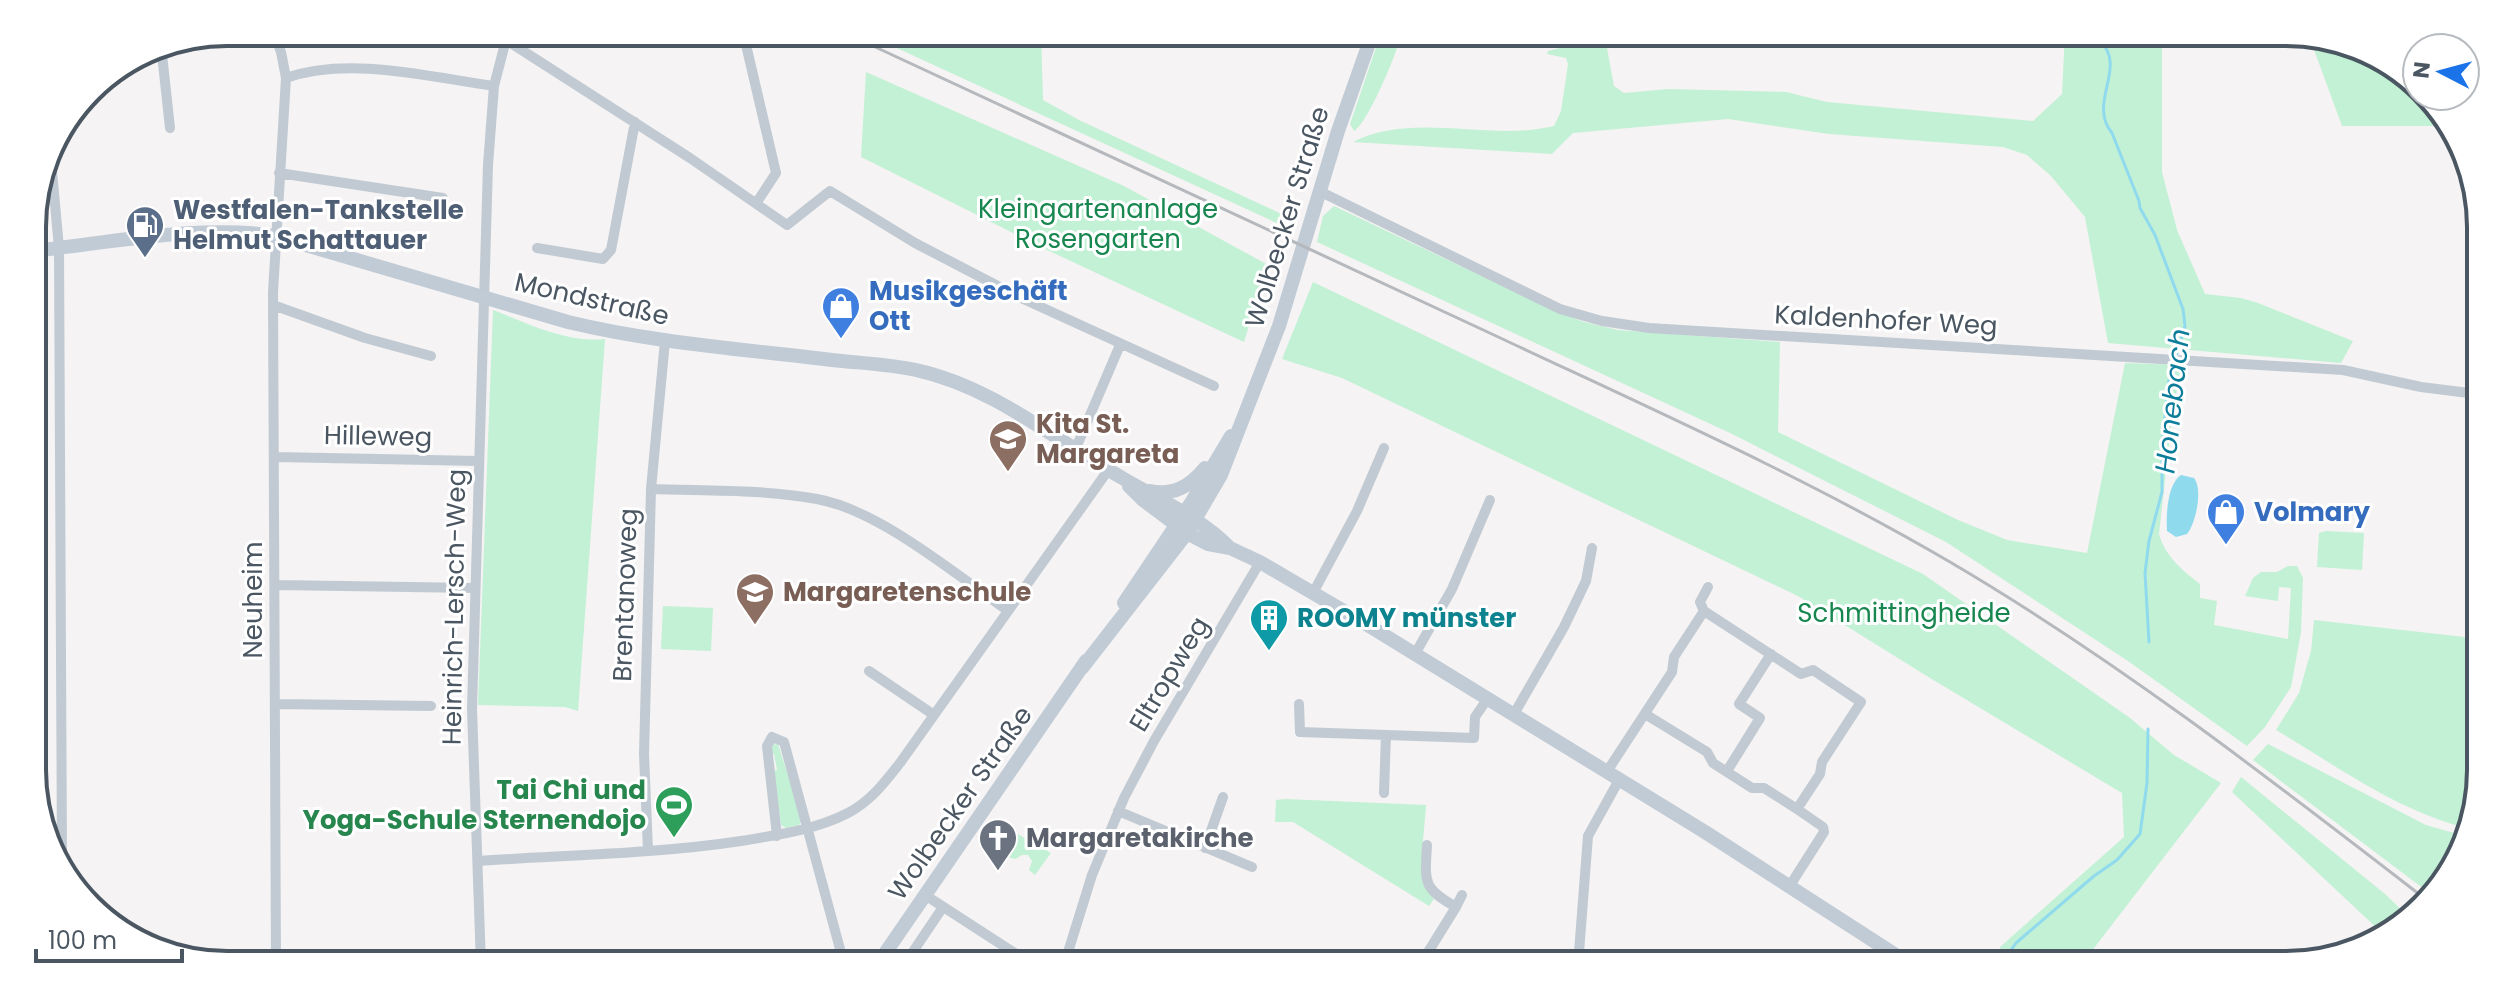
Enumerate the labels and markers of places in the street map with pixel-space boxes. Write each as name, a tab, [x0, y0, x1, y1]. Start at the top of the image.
place label: Westfalen-Tankstelle Helmut Schattauer	[173, 192, 464, 258]
fuel station icon: Westfalen-Tankstelle Helmut Schattauer	[124, 204, 166, 259]
place label: Musikgeschäft Ott	[869, 273, 1068, 339]
shop icon: Musikgeschäft Ott	[820, 285, 862, 340]
place label: Kita St. Margareta	[1036, 406, 1179, 472]
school or university icon: Kita St. Margareta	[987, 418, 1029, 473]
shop icon: Volmary	[2205, 491, 2247, 546]
place label: Volmary	[2254, 494, 2371, 530]
school or university icon: Margaretenschule	[734, 571, 776, 626]
place label: Margaretenschule	[783, 574, 1031, 610]
building icon: ROOMY münster	[1248, 597, 1290, 652]
place label: ROOMY münster	[1297, 600, 1516, 636]
place label: Tai Chi und Yoga-Schule Sternendojo	[302, 772, 646, 838]
sports icon: Tai Chi und Yoga-Schule Sternendojo	[653, 784, 695, 839]
church icon: Margaretakirche	[977, 817, 1019, 872]
place label: Margaretakirche	[1026, 820, 1253, 856]

